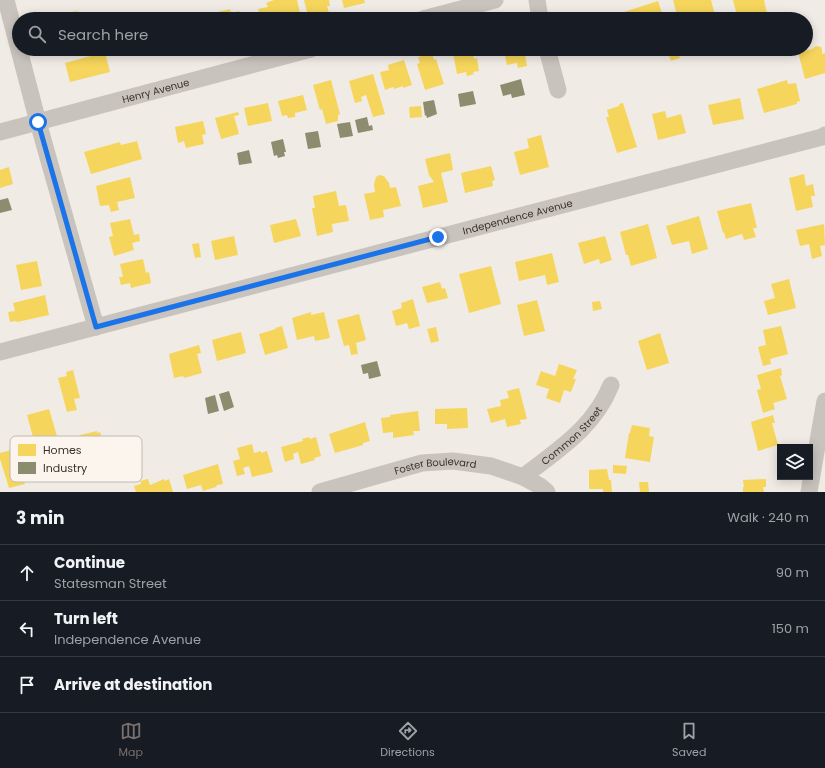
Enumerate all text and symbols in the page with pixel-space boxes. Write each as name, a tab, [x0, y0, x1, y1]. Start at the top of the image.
search box	[12, 12, 813, 56]
icon: search	[26, 23, 48, 45]
text: Search here	[58, 24, 148, 45]
street label: Henry Avenue	[120, 74, 191, 107]
route start	[29, 113, 47, 131]
street label: Independence Avenue	[461, 195, 574, 238]
route end	[429, 228, 447, 246]
street label: Common Street	[538, 403, 606, 468]
legend	[10, 436, 142, 482]
text: Homes	[43, 442, 82, 458]
map controls	[777, 444, 813, 480]
button: layers	[777, 444, 813, 480]
street label: Foster Boulevard	[392, 453, 477, 478]
text: Industry	[43, 460, 88, 476]
text: 3 min	[16, 506, 64, 530]
text: Walk · 240 m	[727, 508, 809, 527]
text: Continue	[54, 552, 125, 573]
icon: ahead	[16, 562, 38, 584]
text: 90 m	[776, 563, 809, 582]
text: Statesman Street	[54, 574, 167, 593]
text: Turn left	[54, 608, 118, 629]
icon: left	[16, 618, 38, 640]
text: 150 m	[772, 619, 809, 638]
text: Independence Avenue	[54, 630, 201, 649]
icon: arrive	[16, 674, 38, 696]
text: Arrive at destination	[54, 674, 212, 695]
tab: Map	[119, 720, 143, 761]
tab: Directions	[380, 720, 435, 761]
tab: Saved	[672, 720, 706, 761]

